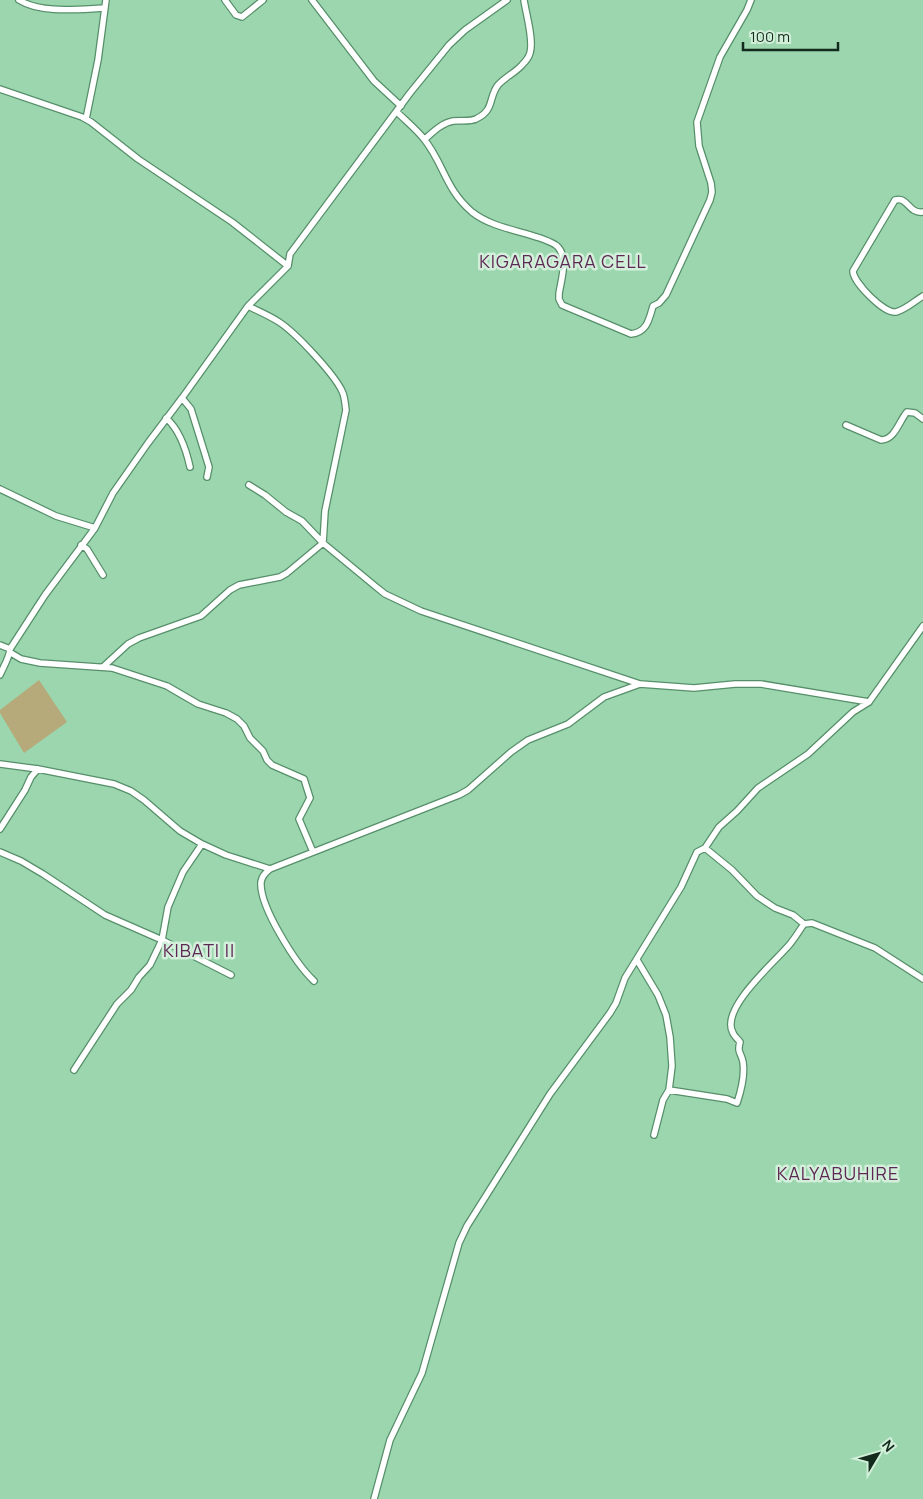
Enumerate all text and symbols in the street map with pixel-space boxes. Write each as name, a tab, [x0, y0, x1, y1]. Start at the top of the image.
scale bar	[743, 20, 838, 52]
text: 100 m	[750, 26, 790, 47]
district label: KIGARAGARA CELL	[479, 249, 647, 273]
district label: KIBATI II	[163, 938, 235, 962]
district label: KALYABUHIRE	[777, 1161, 899, 1185]
north arrow	[853, 1429, 903, 1479]
text: N	[878, 1436, 899, 1456]

